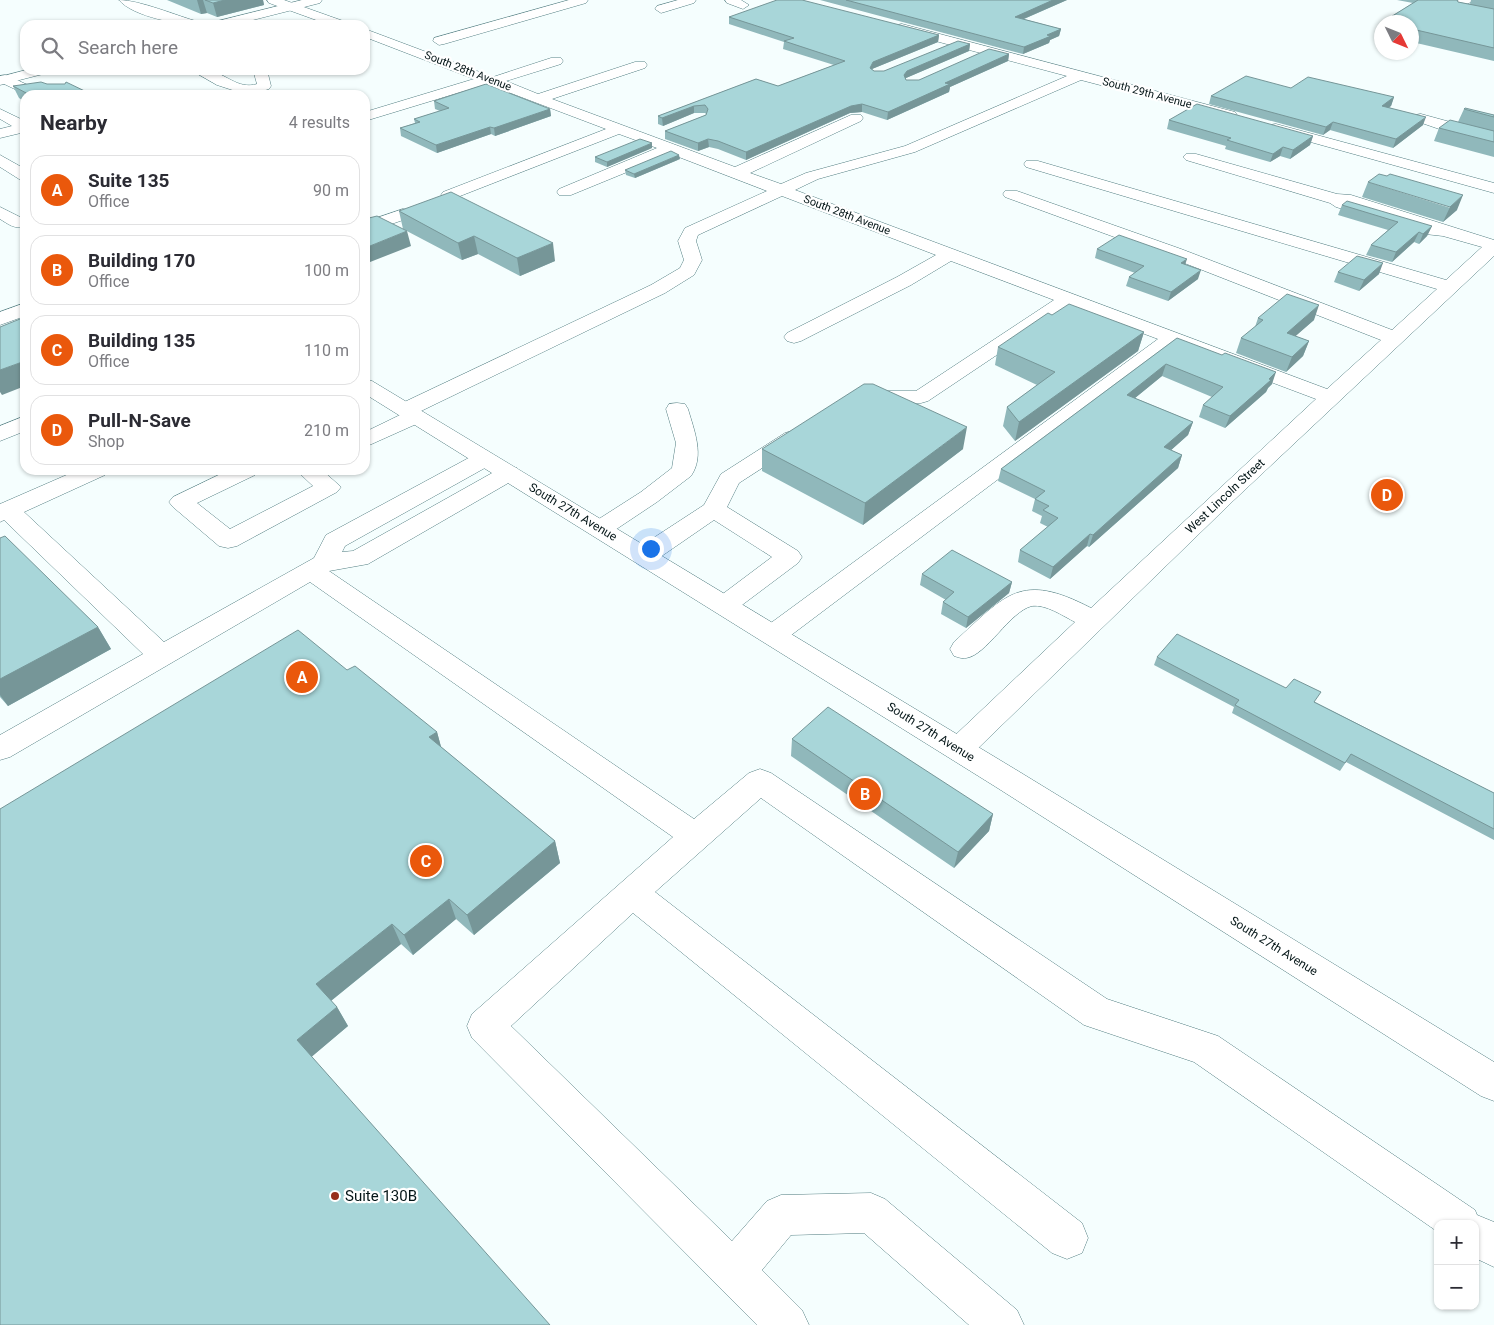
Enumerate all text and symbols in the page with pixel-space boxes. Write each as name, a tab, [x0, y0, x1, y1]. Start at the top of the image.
north arrow	[1374, 15, 1419, 60]
search box	[20, 20, 370, 75]
icon: search	[38, 34, 66, 62]
text: Search here	[78, 36, 178, 59]
street label: South 28th Avenue	[423, 48, 513, 94]
street label: South 29th Avenue	[1101, 75, 1193, 111]
text: Nearby	[40, 111, 107, 135]
text: 4 results	[289, 113, 350, 132]
text: Suite 135	[88, 169, 169, 192]
text: A	[52, 181, 62, 200]
text: 90 m	[313, 181, 349, 200]
text: Office	[88, 192, 130, 211]
street label: South 28th Avenue	[802, 192, 892, 238]
text: Building 170	[88, 249, 195, 272]
text: B	[52, 261, 62, 280]
text: 100 m	[304, 261, 349, 280]
text: Office	[88, 272, 130, 291]
text: Building 135	[88, 329, 195, 352]
text: C	[52, 341, 62, 360]
text: 110 m	[304, 341, 349, 360]
text: Office	[88, 352, 130, 371]
text: Pull-N-Save	[88, 409, 191, 432]
text: D	[52, 421, 62, 440]
text: 210 m	[304, 421, 349, 440]
text: Shop	[88, 432, 124, 451]
street label: West Lincoln Street	[1182, 456, 1268, 536]
pin: D	[1371, 476, 1403, 514]
street label: South 27th Avenue	[526, 480, 620, 544]
your location	[638, 536, 664, 562]
pin: A	[286, 658, 318, 696]
street label: South 27th Avenue	[885, 699, 977, 765]
pin: B	[849, 775, 881, 813]
pin: C	[410, 842, 442, 880]
street label: South 27th Avenue	[1228, 913, 1320, 979]
place label: Suite 130B	[345, 1187, 417, 1205]
marker: Suite 130B	[329, 1190, 341, 1202]
map controls	[1434, 1220, 1479, 1310]
button: +	[1434, 1220, 1479, 1265]
button: −	[1434, 1265, 1479, 1310]

